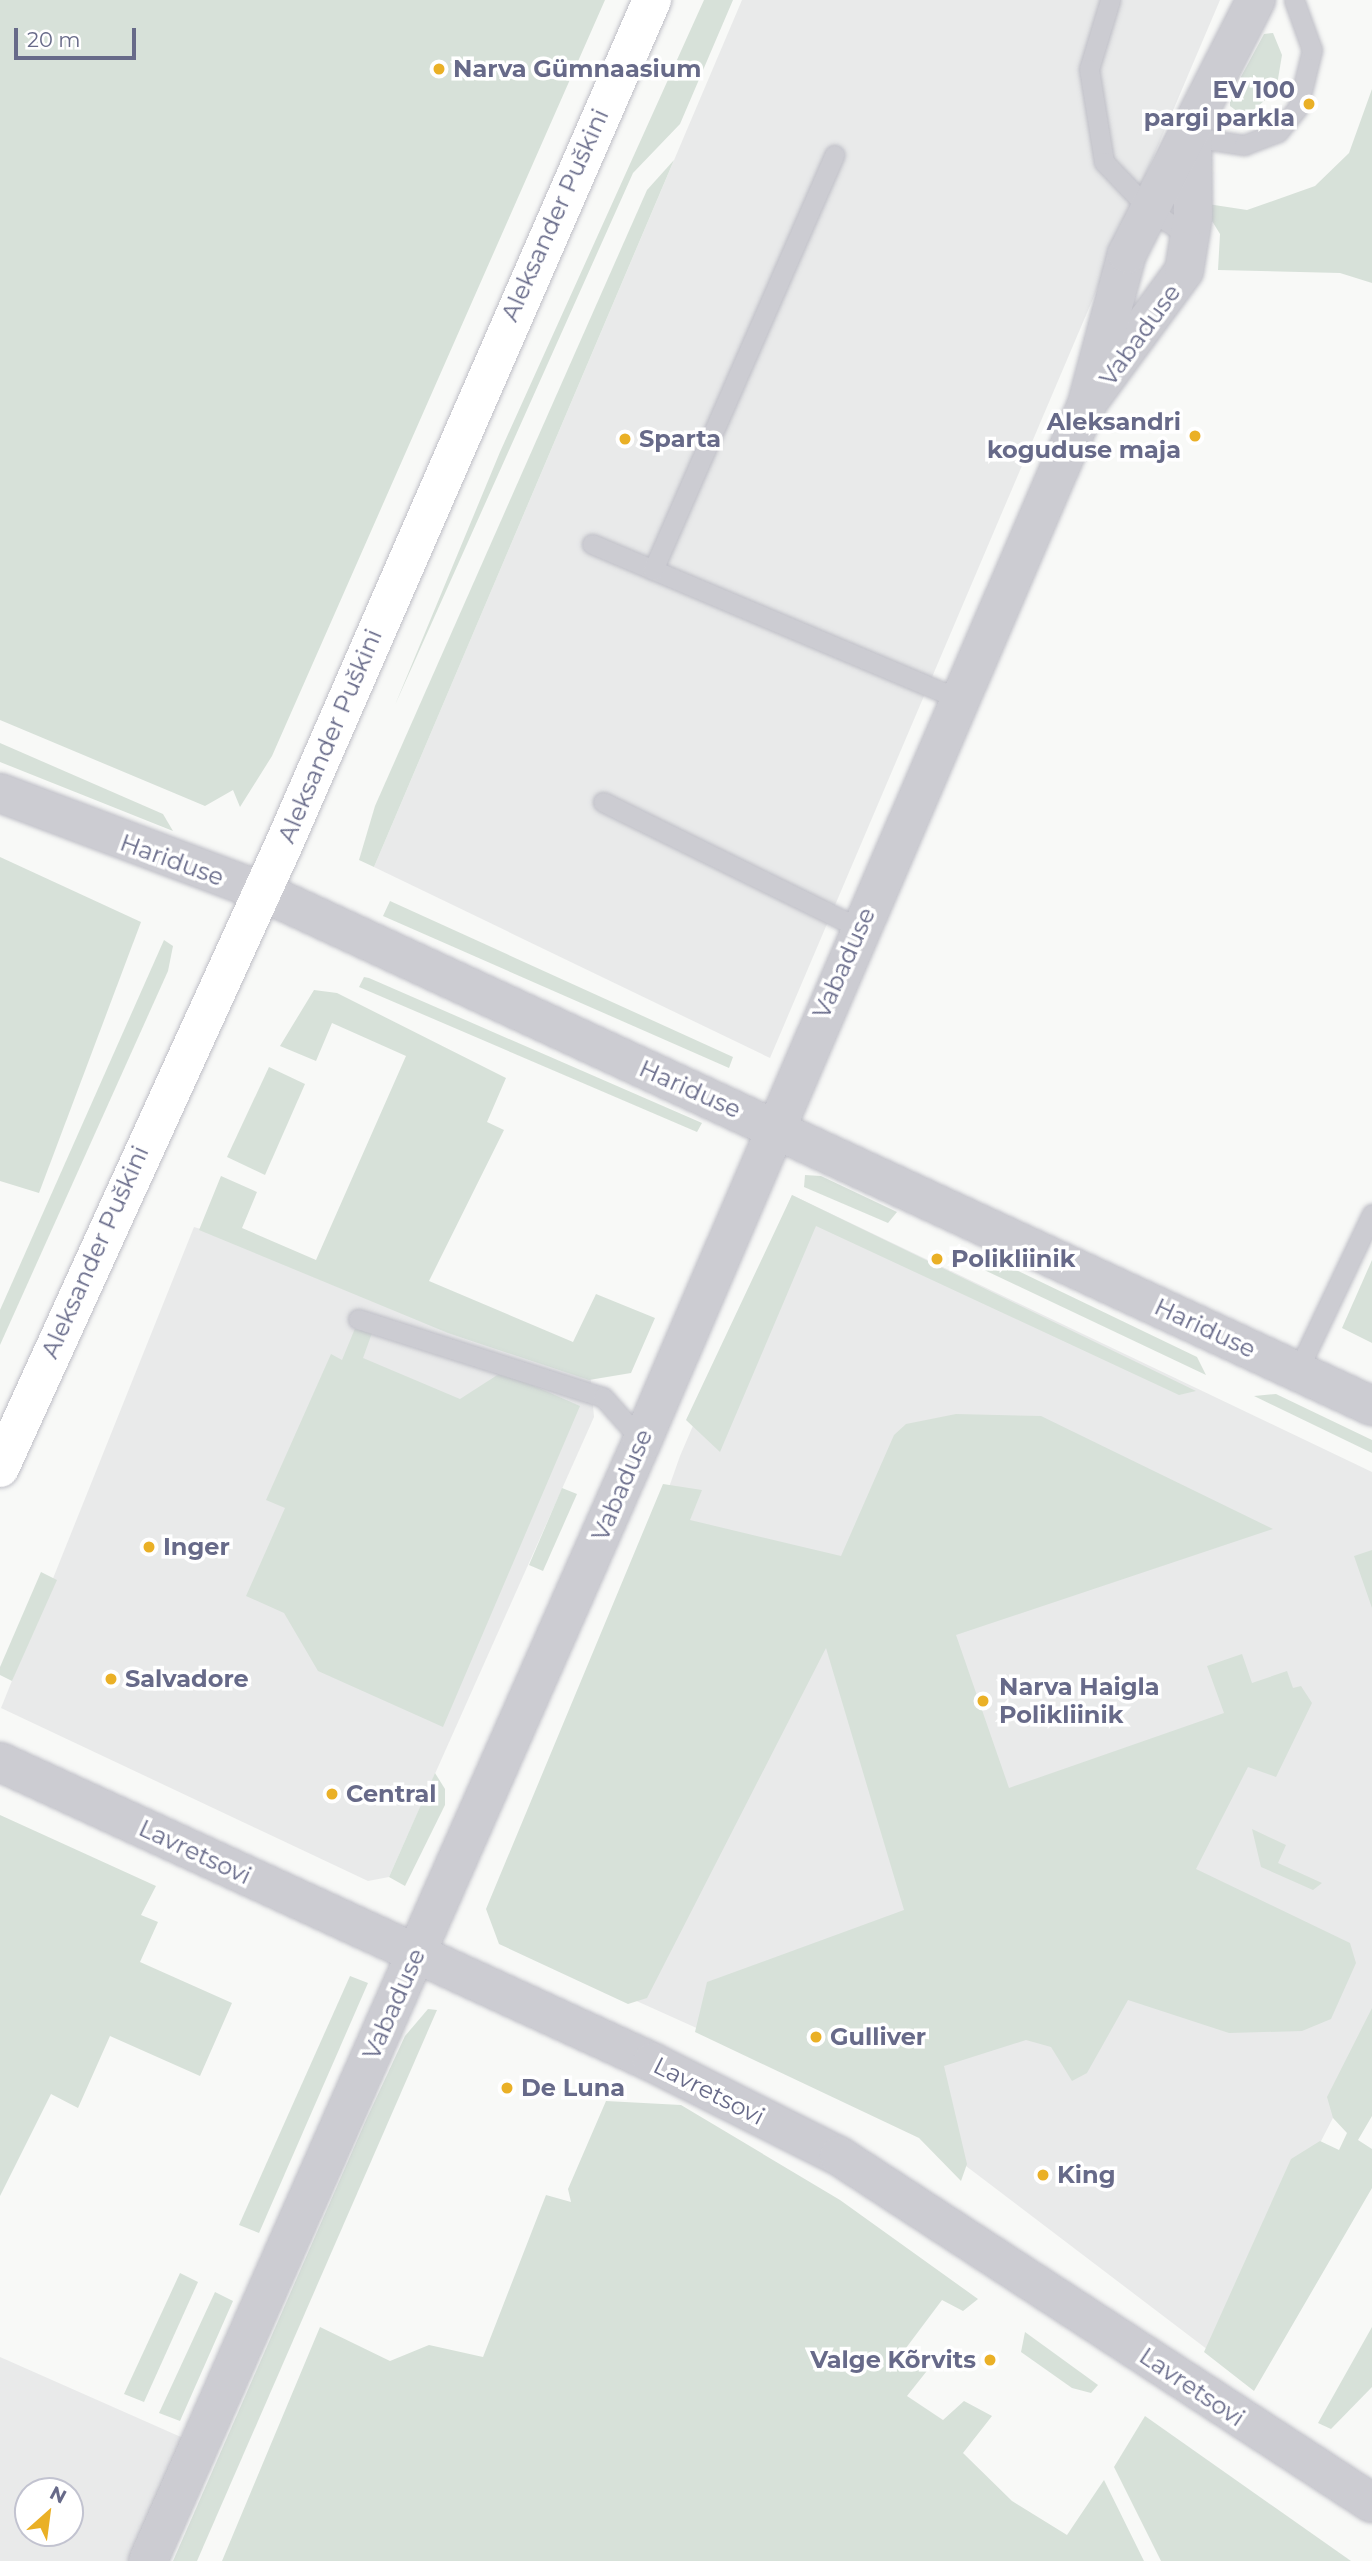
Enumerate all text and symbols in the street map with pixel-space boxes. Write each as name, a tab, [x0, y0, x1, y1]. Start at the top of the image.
scale bar	[18, 14, 140, 58]
text: 20 m	[27, 27, 81, 52]
place label: Narva Gümnaasium	[453, 55, 701, 83]
marker: Narva Gümnaasium	[431, 61, 447, 77]
place label: EV 100 pargi parkla	[1144, 76, 1295, 132]
marker: EV 100 pargi parkla	[1301, 96, 1317, 112]
street label: Aleksander Puškini	[495, 104, 615, 326]
street label: Vabaduse	[1094, 279, 1186, 391]
place label: Aleksandri koguduse maja	[987, 408, 1181, 464]
place label: Sparta	[639, 425, 721, 453]
marker: Aleksandri koguduse maja	[1187, 428, 1203, 444]
marker: Sparta	[617, 431, 633, 447]
street label: Aleksander Puškini	[272, 625, 388, 847]
street label: Hariduse	[116, 828, 228, 892]
street label: Vabaduse	[807, 903, 881, 1023]
street label: Hariduse	[635, 1054, 745, 1124]
street label: Aleksander Puškini	[35, 1141, 155, 1363]
place label: Polikliinik	[951, 1245, 1075, 1273]
marker: Polikliinik	[929, 1251, 945, 1267]
street label: Hariduse	[1150, 1292, 1260, 1364]
street label: Vabaduse	[586, 1425, 658, 1545]
place label: Inger	[163, 1533, 230, 1561]
marker: Inger	[141, 1539, 157, 1555]
place label: Salvadore	[125, 1665, 249, 1693]
marker: Salvadore	[103, 1671, 119, 1687]
place label: Narva Haigla Polikliinik	[999, 1673, 1160, 1729]
marker: Narva Haigla Polikliinik	[973, 1691, 993, 1711]
place label: Central	[346, 1780, 437, 1808]
marker: Central	[324, 1786, 340, 1802]
street label: Lavretsovi	[134, 1813, 256, 1891]
street label: Vabaduse	[357, 1944, 431, 2064]
place label: Gulliver	[830, 2023, 926, 2051]
marker: Gulliver	[808, 2029, 824, 2045]
street label: Lavretsovi	[649, 2051, 769, 2131]
place label: De Luna	[521, 2074, 625, 2102]
marker: De Luna	[499, 2080, 515, 2096]
place label: King	[1057, 2161, 1115, 2189]
marker: King	[1035, 2167, 1051, 2183]
street label: Lavretsovi	[1134, 2341, 1250, 2433]
place label: Valge Kõrvits	[810, 2346, 976, 2374]
marker: Valge Kõrvits	[982, 2352, 998, 2368]
north arrow	[14, 2477, 84, 2547]
text: N	[46, 2481, 70, 2509]

